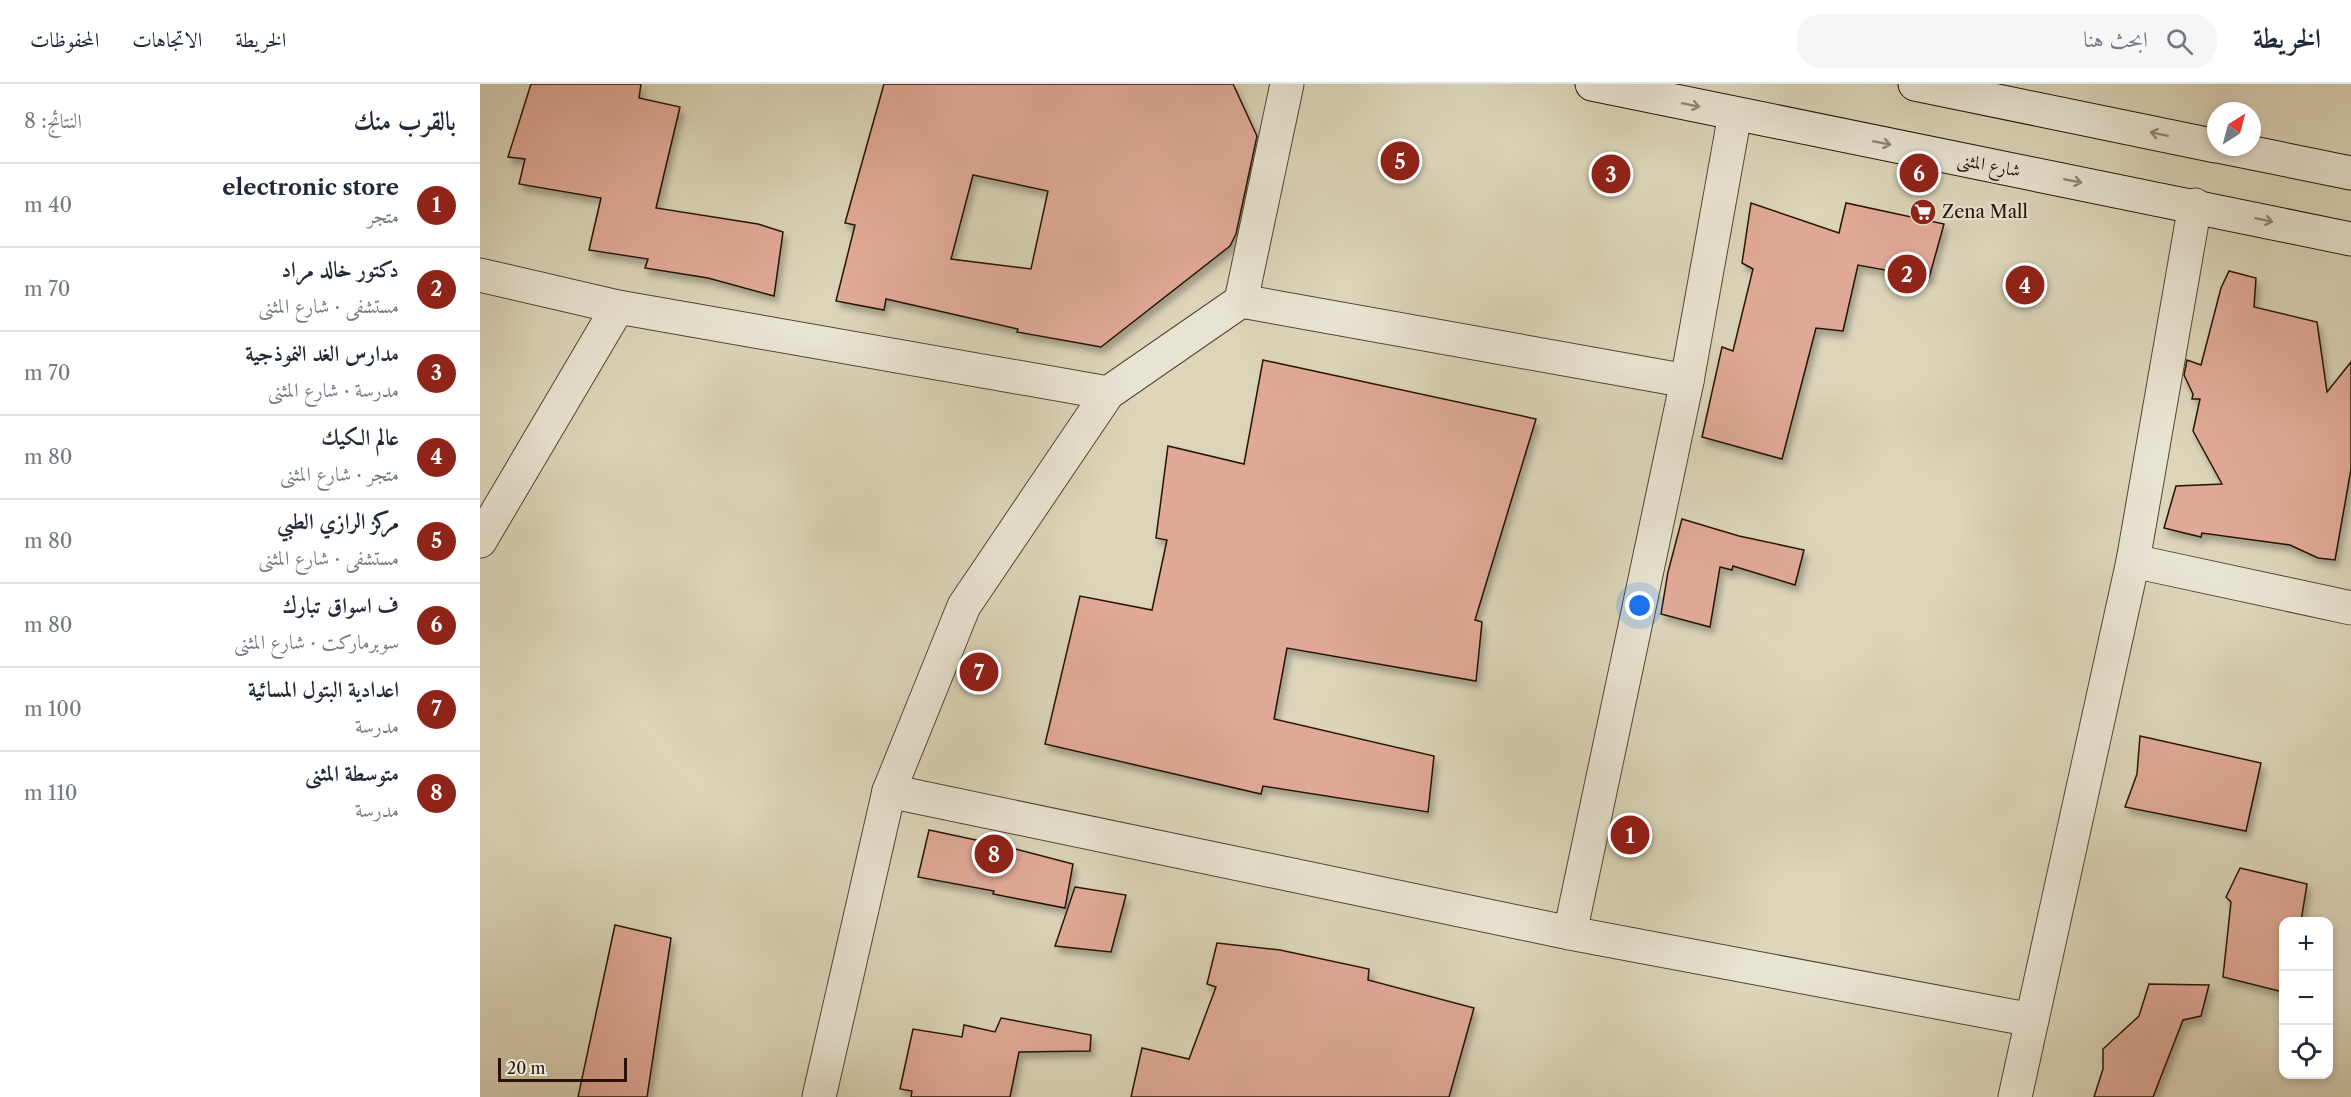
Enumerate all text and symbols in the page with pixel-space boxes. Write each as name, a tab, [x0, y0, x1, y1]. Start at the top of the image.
search box	[1797, 14, 2217, 68]
text: الخريطة	[2253, 21, 2321, 55]
icon: search	[2163, 25, 2196, 58]
text: ابحث هنا	[2083, 26, 2148, 53]
text: المحفوظات	[30, 27, 99, 52]
text: الاتجاهات	[132, 27, 202, 52]
text: الخريطة	[235, 27, 286, 52]
one-way arrow	[1680, 100, 1700, 111]
north arrow	[2207, 102, 2261, 156]
text: بالقرب منك	[353, 105, 456, 137]
text: النتائج: 8	[24, 109, 82, 133]
one-way arrow	[2149, 128, 2169, 139]
pin: 5	[1380, 138, 1420, 184]
one-way arrow	[1871, 138, 1891, 149]
street label: شارع المثنى	[1955, 148, 2022, 186]
pin: 6	[1900, 150, 1938, 196]
pin: 3	[1592, 152, 1630, 196]
text: electronic store	[222, 174, 399, 201]
one-way arrow	[2063, 176, 2082, 187]
text: 40 m	[24, 193, 72, 217]
text: 1	[432, 193, 441, 217]
supermarket icon: Zena Mall	[1908, 197, 1938, 227]
place label: Zena Mall	[1942, 201, 2028, 223]
text: متجر	[367, 204, 399, 228]
one-way arrow	[2254, 215, 2273, 226]
pin: 2	[1888, 252, 1926, 297]
text: دكتور خالد مراد	[281, 256, 399, 283]
pin: 4	[2006, 262, 2044, 308]
text: 70 m	[24, 277, 71, 301]
text: 2	[431, 277, 442, 301]
text: مستشفى · شارع المثنى	[258, 294, 399, 318]
text: مدارس الغد النموذجية	[245, 340, 399, 367]
text: 70 m	[24, 361, 71, 385]
text: 3	[431, 361, 442, 385]
text: مدرسة · شارع المثنى	[268, 378, 399, 402]
text: عالم الكيك	[321, 424, 399, 451]
text: 80 m	[24, 445, 73, 469]
text: 4	[431, 445, 442, 469]
text: متجر · شارع المثنى	[280, 462, 399, 486]
text: مركز الرازي الطبي	[277, 508, 399, 535]
text: 80 m	[24, 529, 73, 553]
text: 5	[431, 529, 442, 553]
text: مستشفى · شارع المثنى	[258, 546, 399, 570]
your location	[1625, 591, 1654, 620]
text: ف اسواق تبارك	[283, 592, 399, 619]
text: 80 m	[24, 613, 73, 637]
text: 6	[431, 613, 442, 637]
text: سوبرماركت · شارع المثنى	[234, 630, 399, 654]
pin: 7	[960, 650, 998, 694]
text: اعدادية البتول المسائية	[248, 676, 399, 703]
text: 100 m	[24, 697, 82, 721]
text: 7	[431, 697, 442, 721]
text: مدرسة	[355, 714, 399, 738]
text: متوسطة المثنى	[305, 760, 399, 787]
text: 110 m	[24, 781, 77, 805]
text: 8	[430, 781, 443, 805]
text: مدرسة	[355, 798, 399, 822]
pin: 1	[1610, 812, 1650, 858]
pin: 8	[974, 832, 1014, 876]
map controls	[2279, 917, 2333, 1079]
button: +	[2279, 917, 2333, 971]
button: −	[2279, 971, 2333, 1025]
button: locate	[2279, 1025, 2333, 1079]
scale bar	[498, 1055, 627, 1082]
text: 20 m	[507, 1058, 546, 1078]

